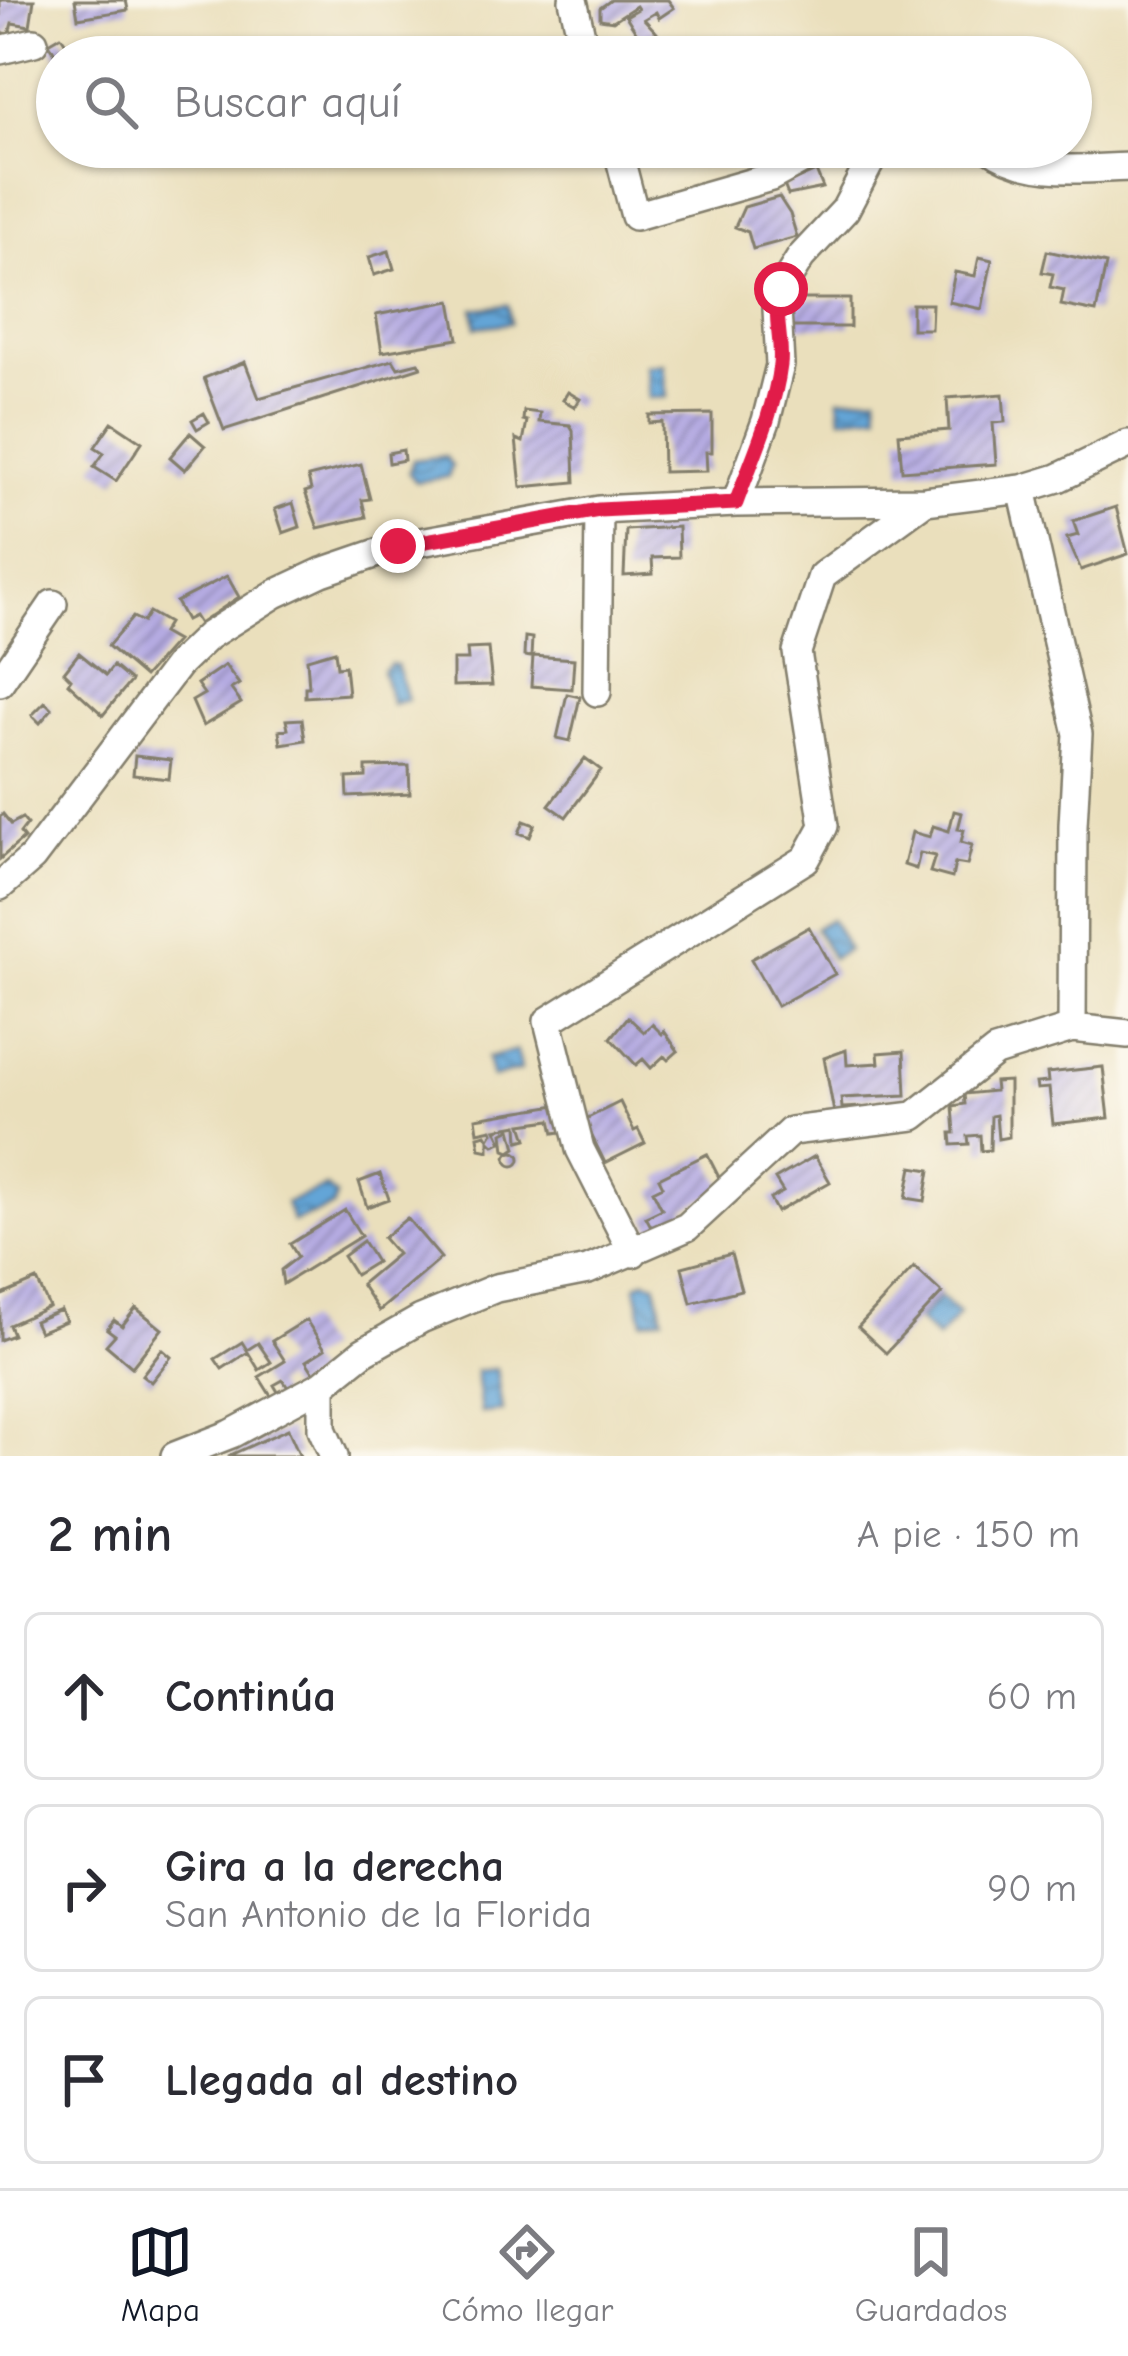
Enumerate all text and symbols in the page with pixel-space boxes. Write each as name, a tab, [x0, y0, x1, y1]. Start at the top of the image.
search box	[36, 36, 1092, 168]
icon: search	[78, 69, 144, 135]
text: Buscar aquí	[174, 76, 401, 128]
route start	[754, 262, 808, 316]
route end	[371, 519, 425, 573]
text: 2 min	[48, 1505, 172, 1564]
text: A pie · 150 m	[857, 1512, 1080, 1557]
icon: ahead	[51, 1663, 117, 1729]
text: Continúa	[165, 1670, 336, 1722]
text: 60 m	[987, 1674, 1077, 1719]
text: Gira a la derecha	[165, 1840, 504, 1892]
icon: right	[51, 1855, 117, 1921]
text: 90 m	[987, 1866, 1077, 1911]
text: San Antonio de la Florida	[165, 1892, 592, 1937]
icon: arrive	[51, 2047, 117, 2113]
text: Llegada al destino	[165, 2054, 518, 2106]
tab: Mapa	[121, 2219, 200, 2329]
tab: Cómo llegar	[441, 2219, 613, 2329]
tab: Guardados	[855, 2219, 1007, 2329]

